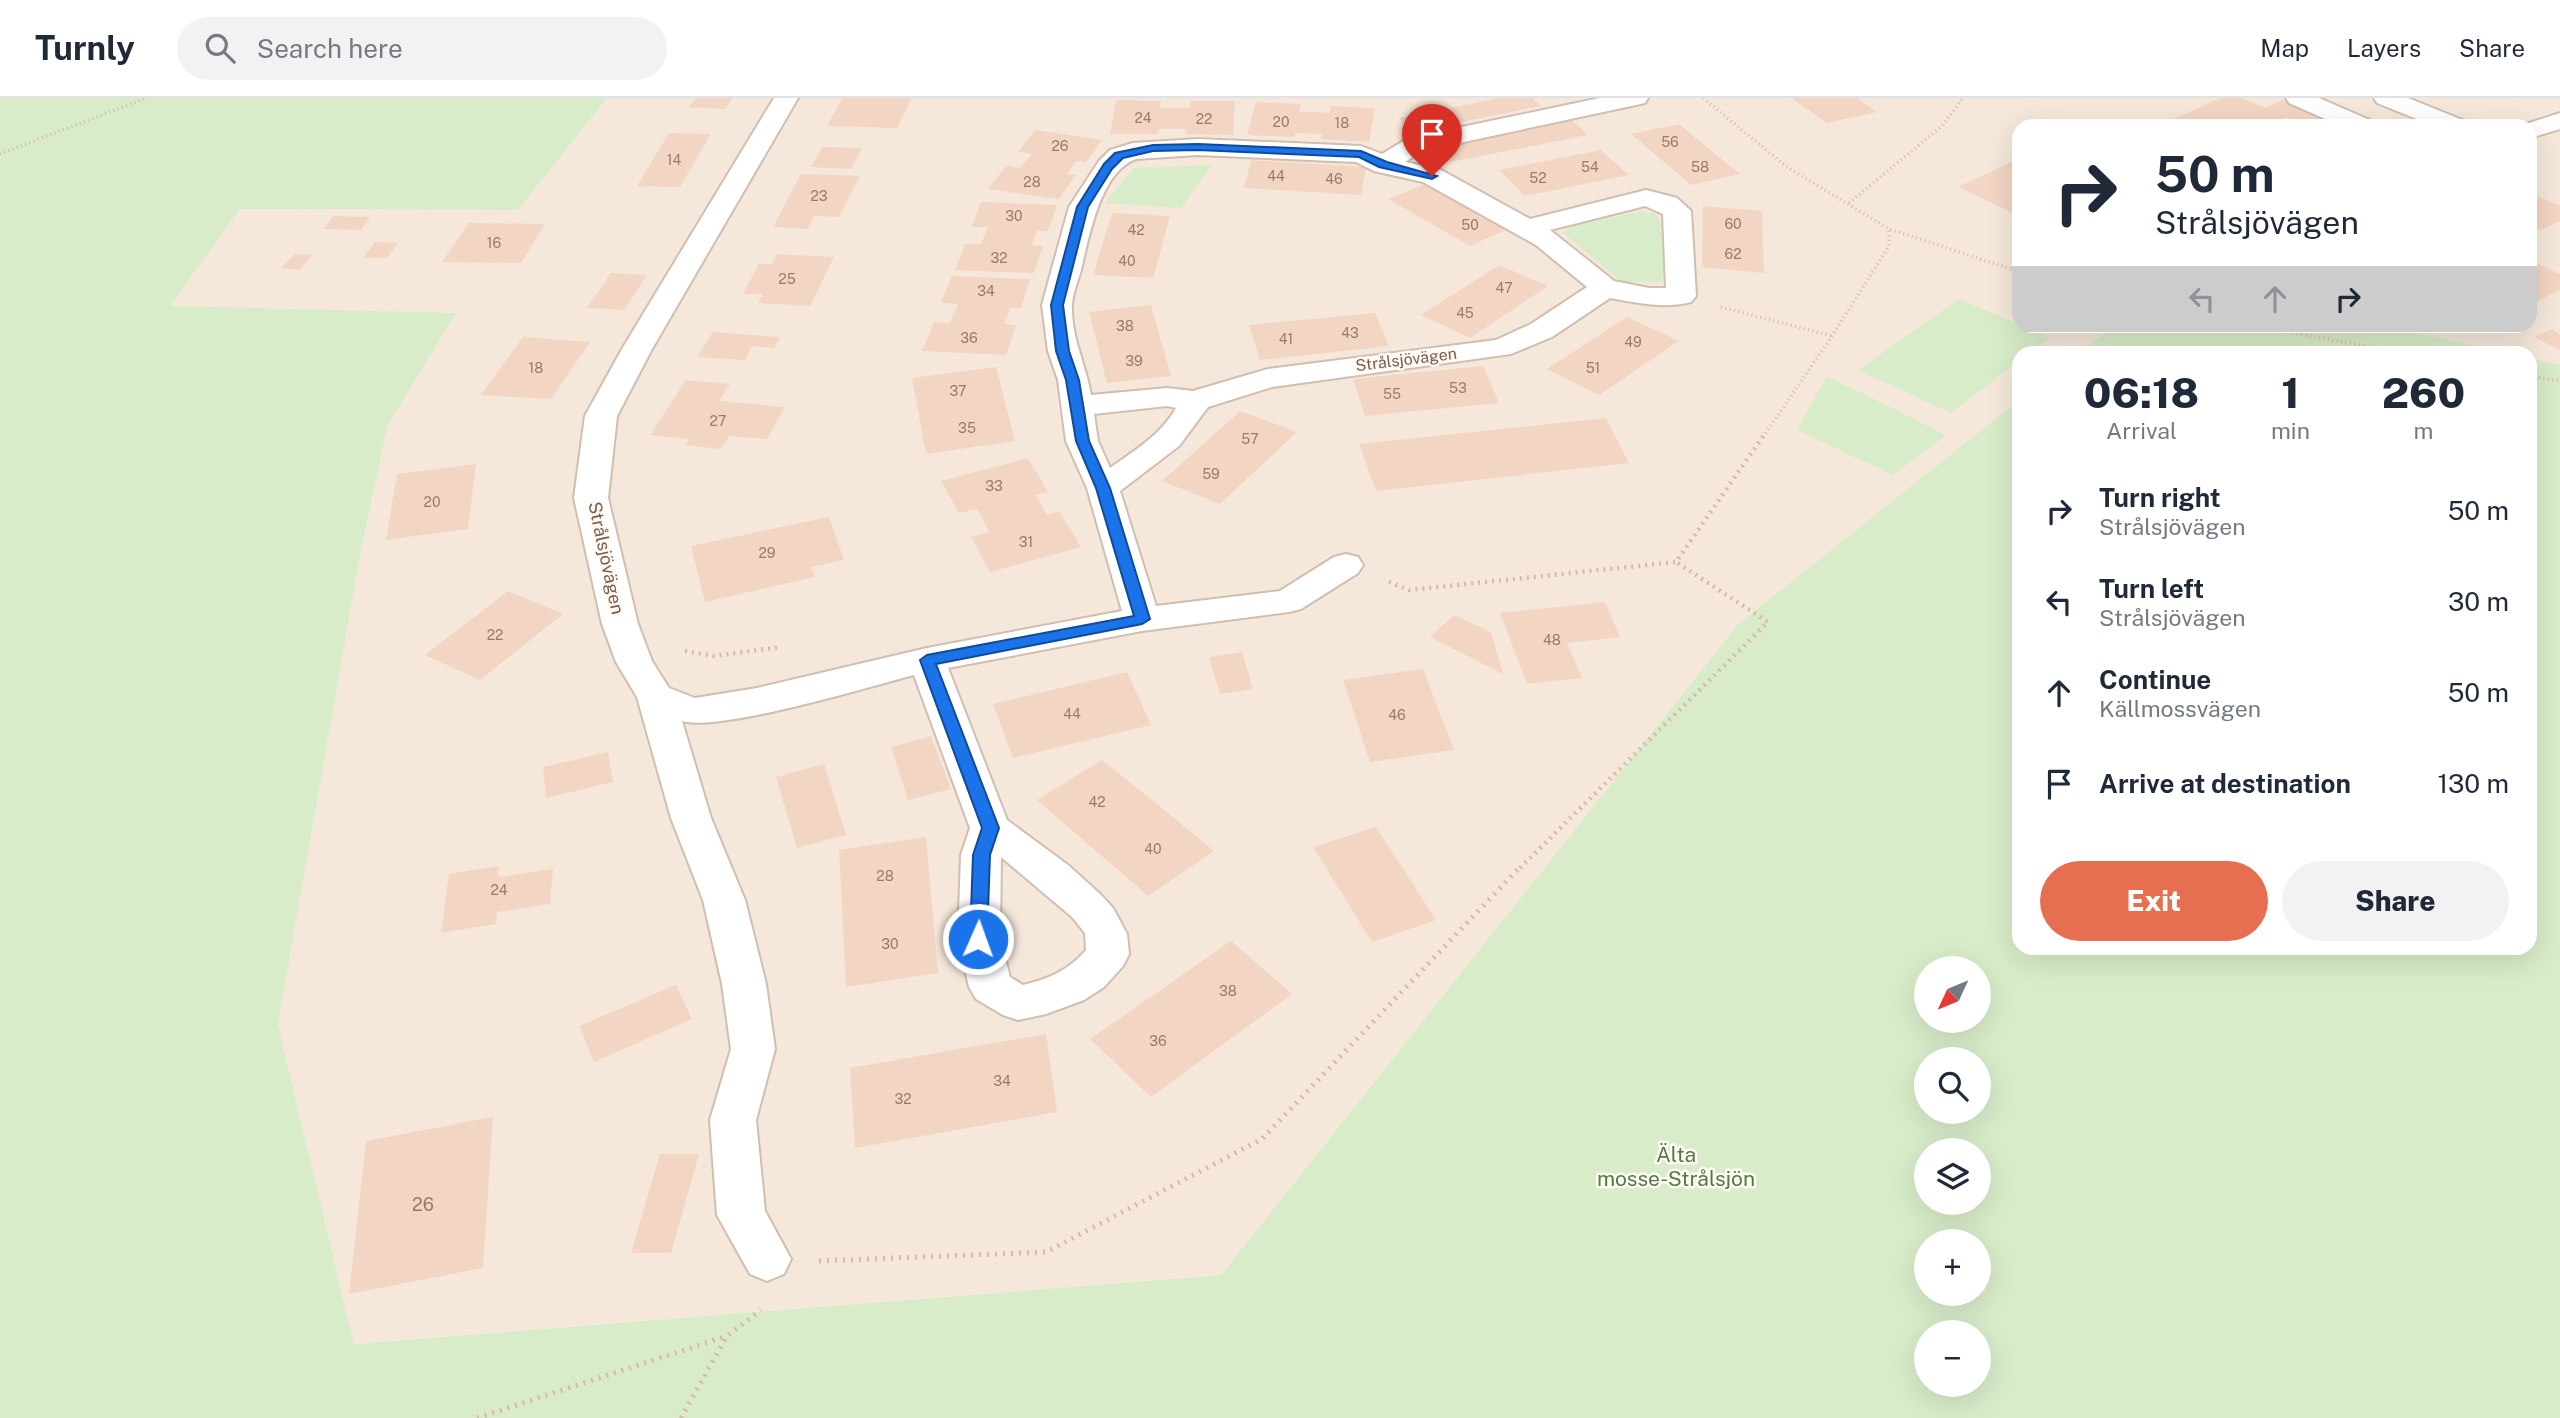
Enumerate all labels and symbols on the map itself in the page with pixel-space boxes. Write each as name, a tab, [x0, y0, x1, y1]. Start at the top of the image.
pin	[1402, 104, 1462, 176]
house number: 24	[1134, 110, 1152, 126]
house number: 22	[1196, 111, 1212, 127]
house number: 20	[1273, 114, 1289, 130]
house number: 18	[1335, 115, 1349, 131]
house number: 56	[1661, 134, 1679, 150]
house number: 26	[1051, 138, 1069, 154]
house number: 14	[667, 152, 681, 168]
house number: 54	[1581, 159, 1599, 175]
house number: 58	[1691, 159, 1709, 175]
house number: 44	[1267, 168, 1285, 184]
house number: 52	[1529, 170, 1547, 186]
house number: 46	[1325, 171, 1343, 187]
house number: 28	[1023, 174, 1041, 190]
house number: 23	[810, 188, 828, 204]
house number: 30	[1005, 208, 1023, 224]
house number: 60	[1724, 216, 1742, 232]
house number: 50	[1461, 217, 1479, 233]
house number: 42	[1127, 222, 1145, 238]
house number: 16	[487, 235, 501, 251]
house number: 62	[1724, 246, 1742, 262]
house number: 32	[990, 250, 1008, 266]
house number: 40	[1118, 253, 1136, 269]
house number: 25	[778, 271, 796, 287]
house number: 47	[1495, 280, 1513, 296]
house number: 34	[977, 283, 995, 299]
house number: 45	[1456, 305, 1474, 321]
house number: 38	[1116, 318, 1134, 334]
house number: 43	[1341, 325, 1359, 341]
house number: 36	[960, 330, 978, 346]
house number: 41	[1279, 331, 1293, 347]
house number: 49	[1624, 334, 1642, 350]
street label: Strålsjövägen	[1354, 344, 1458, 375]
house number: 39	[1125, 353, 1143, 369]
house number: 18	[529, 360, 543, 376]
house number: 51	[1586, 360, 1600, 376]
house number: 53	[1449, 380, 1467, 396]
house number: 37	[950, 383, 966, 399]
house number: 55	[1383, 386, 1401, 402]
house number: 27	[710, 413, 726, 429]
house number: 35	[958, 420, 976, 436]
house number: 57	[1241, 431, 1259, 447]
house number: 59	[1202, 466, 1220, 482]
house number: 33	[985, 478, 1003, 494]
house number: 20	[424, 494, 440, 510]
street label: Strålsjövägen	[584, 500, 629, 616]
house number: 31	[1019, 534, 1033, 550]
house number: 29	[758, 545, 776, 561]
house number: 22	[487, 627, 503, 643]
house number: 48	[1543, 632, 1561, 648]
house number: 44	[1063, 706, 1081, 722]
house number: 46	[1388, 707, 1406, 723]
house number: 42	[1088, 794, 1106, 810]
house number: 40	[1144, 841, 1162, 857]
house number: 28	[876, 868, 894, 884]
house number: 24	[490, 882, 508, 898]
position arrow	[941, 902, 1015, 976]
house number: 30	[881, 936, 899, 952]
north arrow	[1914, 956, 1992, 1032]
house number: 38	[1219, 983, 1237, 999]
house number: 36	[1149, 1033, 1167, 1049]
house number: 34	[993, 1073, 1011, 1089]
house number: 32	[894, 1091, 912, 1107]
park label: Älta mosse-Strålsjön	[1597, 1142, 1755, 1191]
house number: 26	[412, 1194, 434, 1215]

